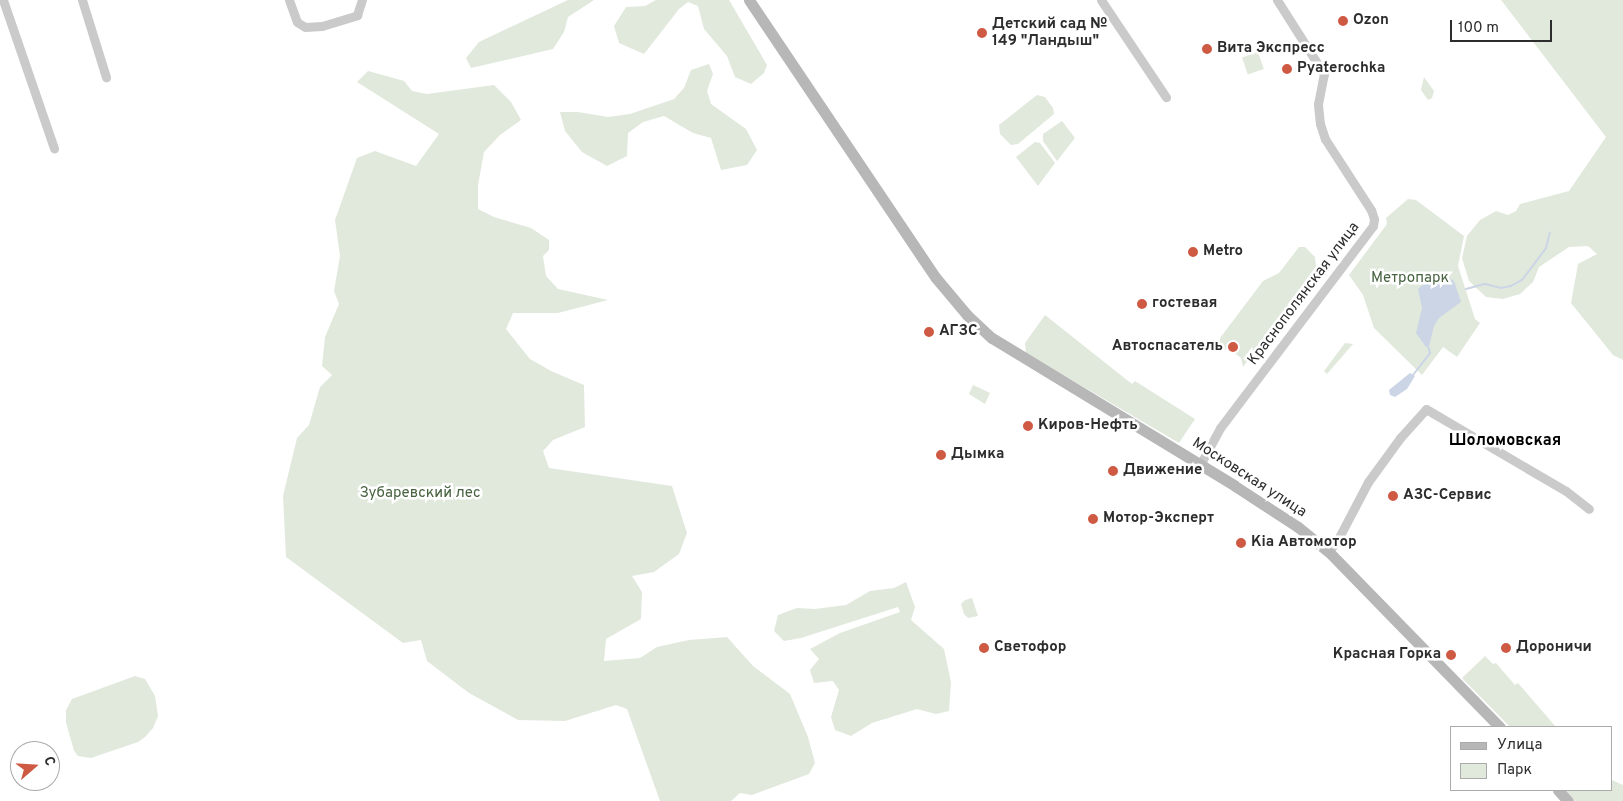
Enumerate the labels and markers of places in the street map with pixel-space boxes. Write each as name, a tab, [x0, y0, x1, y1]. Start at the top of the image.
place label: Ozon	[1353, 12, 1389, 30]
place label: Детский сад № 149 "Ландыш"	[992, 15, 1107, 50]
marker: Ozon	[1337, 15, 1349, 27]
marker: Детский сад № 149 "Ландыш"	[976, 27, 988, 39]
place label: Вита Экспресс	[1217, 40, 1325, 58]
marker: Вита Экспресс	[1201, 43, 1213, 55]
place label: Pyaterochka	[1297, 60, 1385, 78]
marker: Pyaterochka	[1281, 63, 1293, 75]
place label: Metro	[1203, 243, 1243, 261]
marker: Metro	[1187, 246, 1199, 258]
place label: гостевая	[1152, 295, 1217, 313]
marker: гостевая	[1136, 298, 1148, 310]
place label: АГЗС	[939, 323, 978, 341]
marker: АГЗС	[923, 326, 935, 338]
place label: Автоспасатель	[1112, 338, 1223, 356]
marker: Автоспасатель	[1227, 341, 1239, 353]
place label: Киров-Нефть	[1038, 417, 1138, 435]
marker: Киров-Нефть	[1022, 420, 1034, 432]
place label: Дымка	[951, 446, 1004, 464]
marker: Дымка	[935, 449, 947, 461]
place label: Движение	[1123, 462, 1202, 480]
marker: Движение	[1107, 465, 1119, 477]
place label: АЗС-Сервис	[1403, 487, 1492, 505]
marker: АЗС-Сервис	[1387, 490, 1399, 502]
place label: Мотор-Эксперт	[1103, 510, 1214, 528]
marker: Мотор-Эксперт	[1087, 513, 1099, 525]
place label: Kia Автомотор	[1251, 534, 1357, 552]
marker: Kia Автомотор	[1235, 537, 1247, 549]
place label: Светофор	[994, 639, 1066, 657]
place label: Дороничи	[1516, 639, 1592, 657]
marker: Светофор	[978, 642, 990, 654]
marker: Дороничи	[1500, 642, 1512, 654]
place label: Красная Горка	[1333, 646, 1441, 664]
marker: Красная Горка	[1445, 649, 1457, 661]

